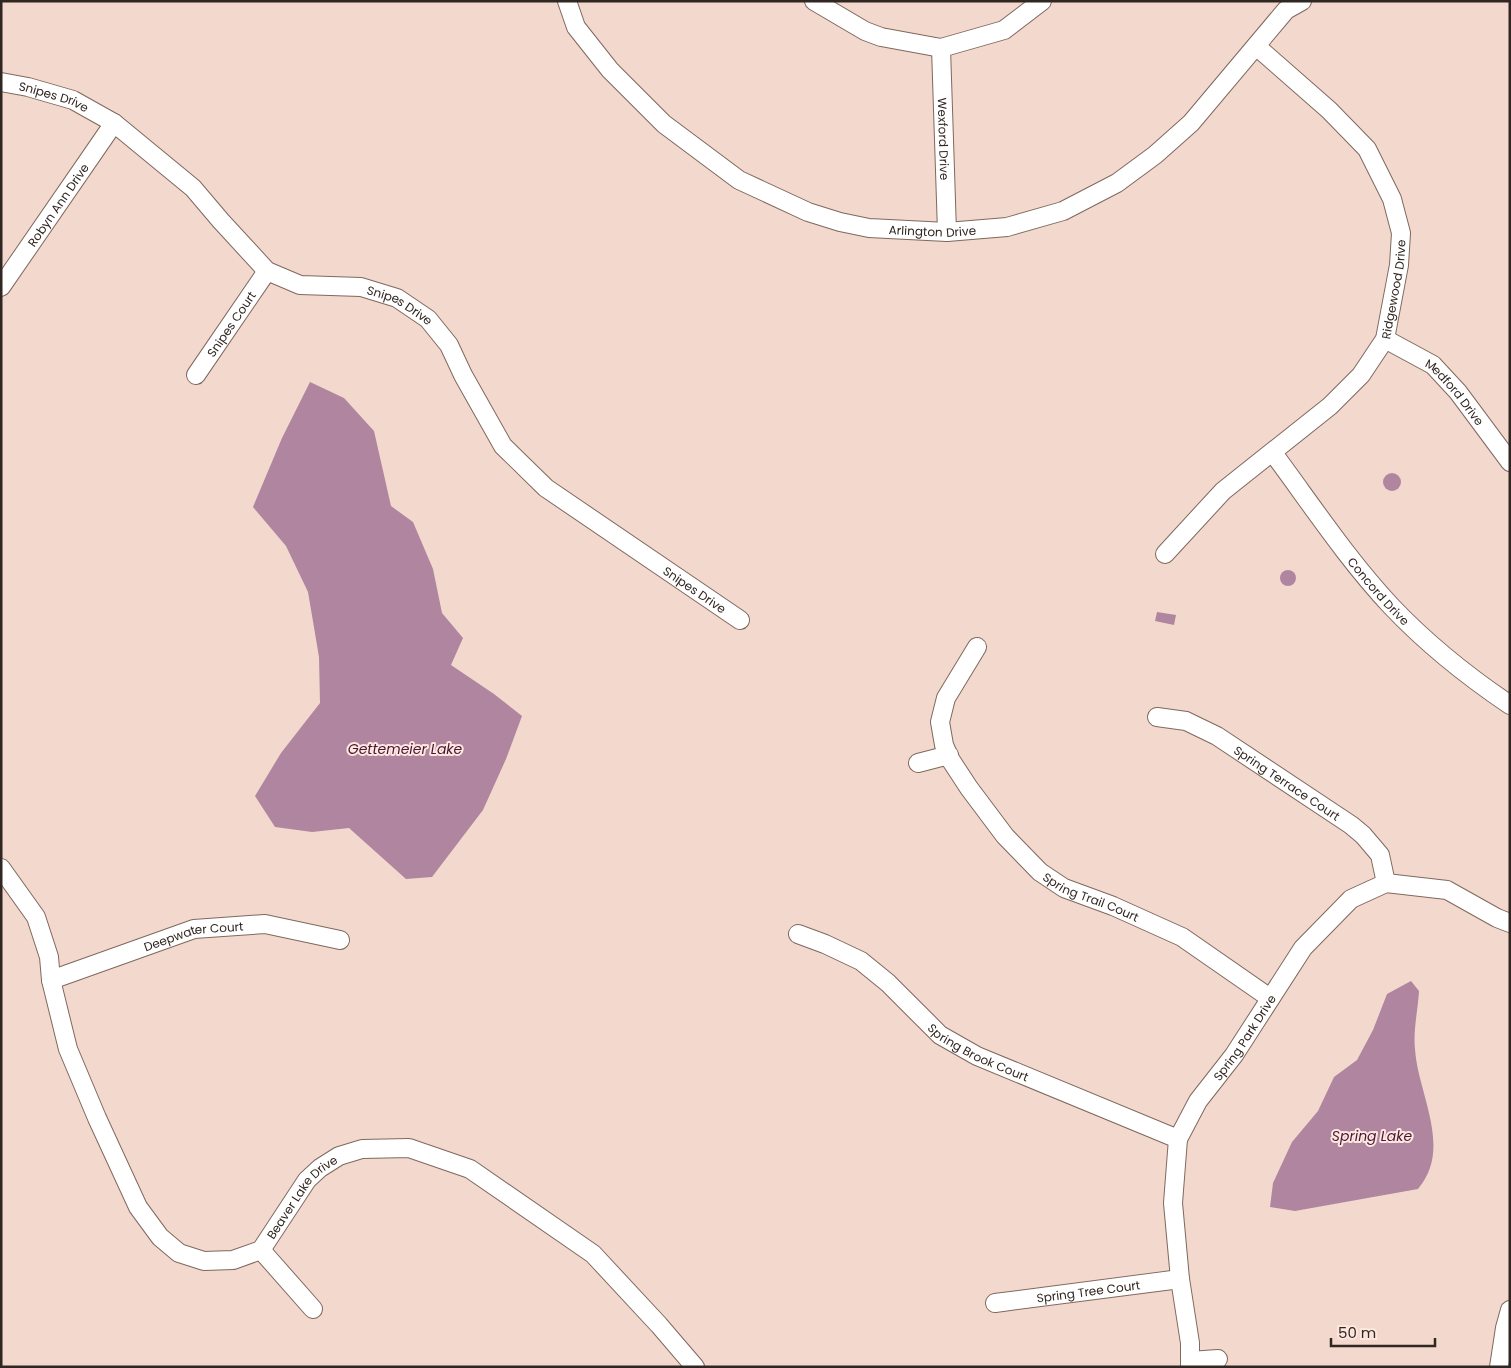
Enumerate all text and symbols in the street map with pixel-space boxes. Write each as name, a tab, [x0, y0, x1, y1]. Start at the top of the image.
street label: Snipes Drive	[18, 77, 92, 116]
street label: Wexford Drive	[934, 97, 954, 180]
street label: Robyn Ann Drive	[23, 160, 92, 250]
street label: Arlington Drive	[888, 221, 977, 241]
street label: Ridgewood Drive	[1377, 239, 1409, 340]
street label: Snipes Drive	[365, 281, 438, 328]
street label: Snipes Court	[202, 288, 259, 360]
street label: Medford Drive	[1422, 354, 1488, 429]
street label: Concord Drive	[1344, 553, 1413, 629]
street label: Snipes Drive	[660, 562, 730, 617]
water label: Gettemeier Lake	[348, 739, 463, 759]
street label: Spring Terrace Court	[1231, 741, 1344, 824]
street label: Spring Trail Court	[1040, 868, 1142, 925]
street label: Deepwater Court	[141, 917, 244, 955]
street label: Spring Park Drive	[1209, 991, 1279, 1084]
street label: Spring Brook Court	[924, 1019, 1031, 1085]
water label: Spring Lake	[1332, 1126, 1412, 1146]
street label: Beaver Lake Drive	[262, 1151, 340, 1242]
street label: Spring Tree Court	[1035, 1276, 1141, 1306]
scale bar	[1331, 1316, 1435, 1348]
text: 50 m	[1338, 1322, 1376, 1343]

